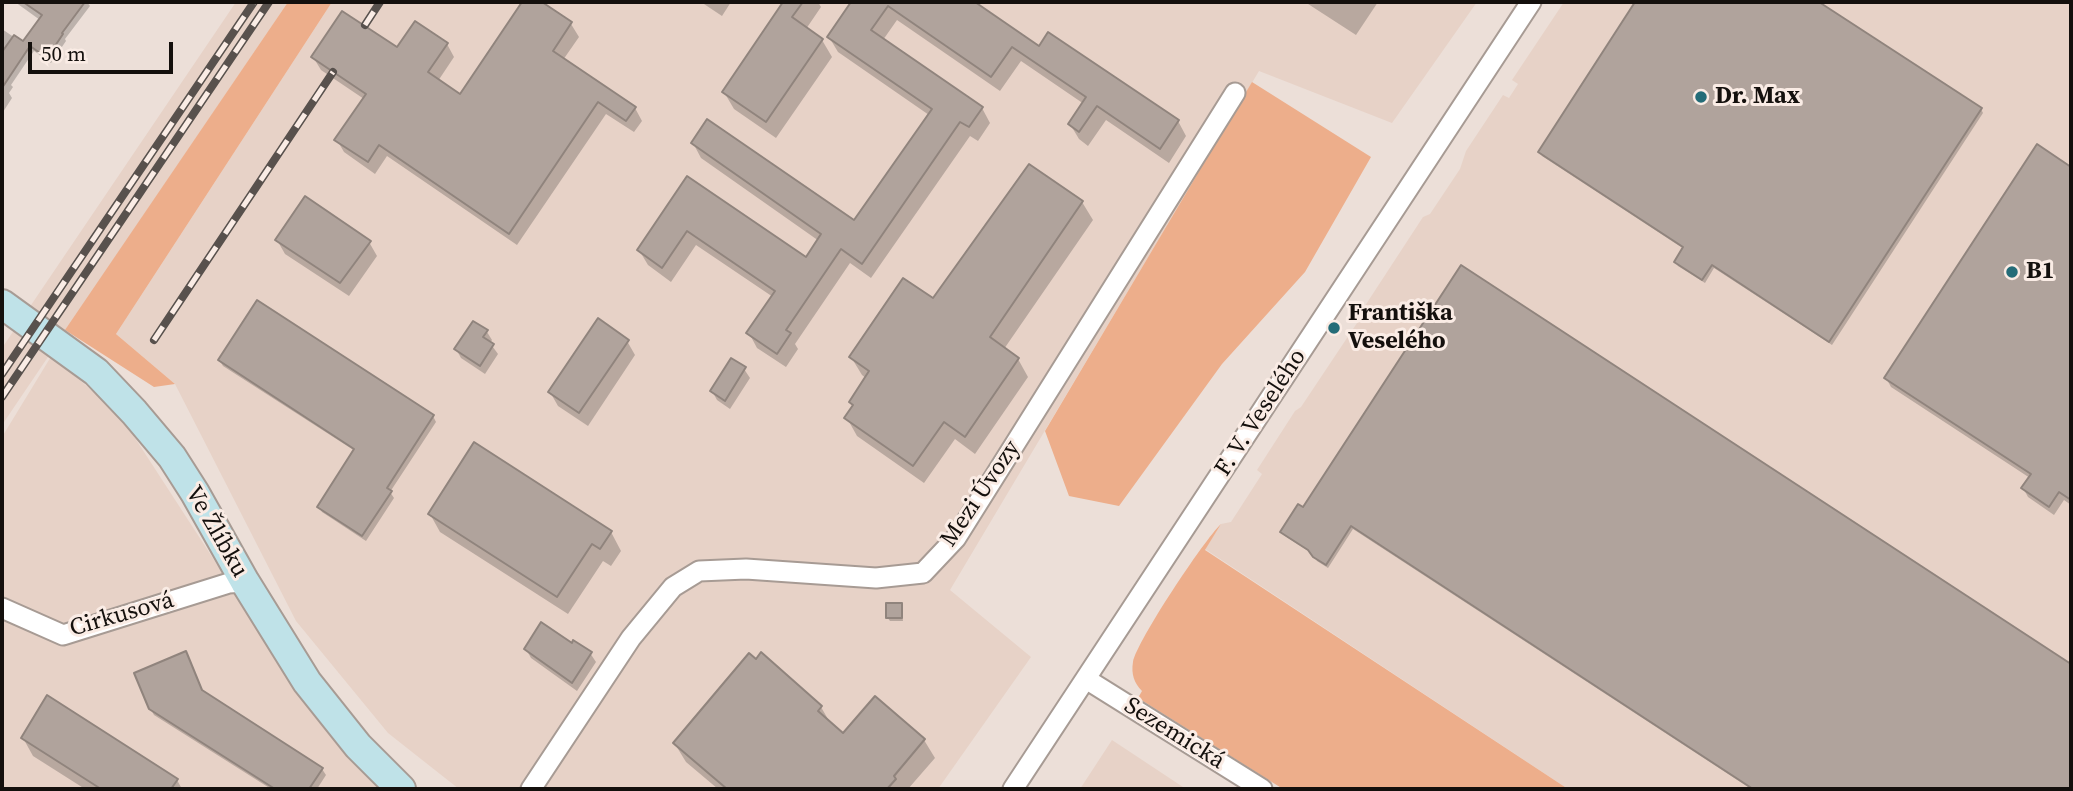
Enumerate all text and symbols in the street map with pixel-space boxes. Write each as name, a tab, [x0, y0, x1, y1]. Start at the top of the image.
scale bar	[32, 28, 177, 72]
text: 50 m	[41, 39, 86, 68]
place label: Dr. Max	[1715, 83, 1800, 111]
marker: Dr. Max	[1693, 89, 1709, 105]
place label: B1	[2026, 258, 2055, 286]
marker: B1	[2004, 264, 2020, 280]
place label: Františka Veselého	[1348, 300, 1453, 356]
marker: Františka Veselého	[1326, 320, 1342, 336]
street label: F. V. Veselého	[1209, 344, 1313, 482]
street label: Mezi Úvozy	[935, 435, 1027, 553]
street label: Ve Žlíbku	[178, 481, 254, 583]
street label: Cirkusová	[67, 586, 177, 644]
street label: Sezemická	[1118, 692, 1230, 776]

